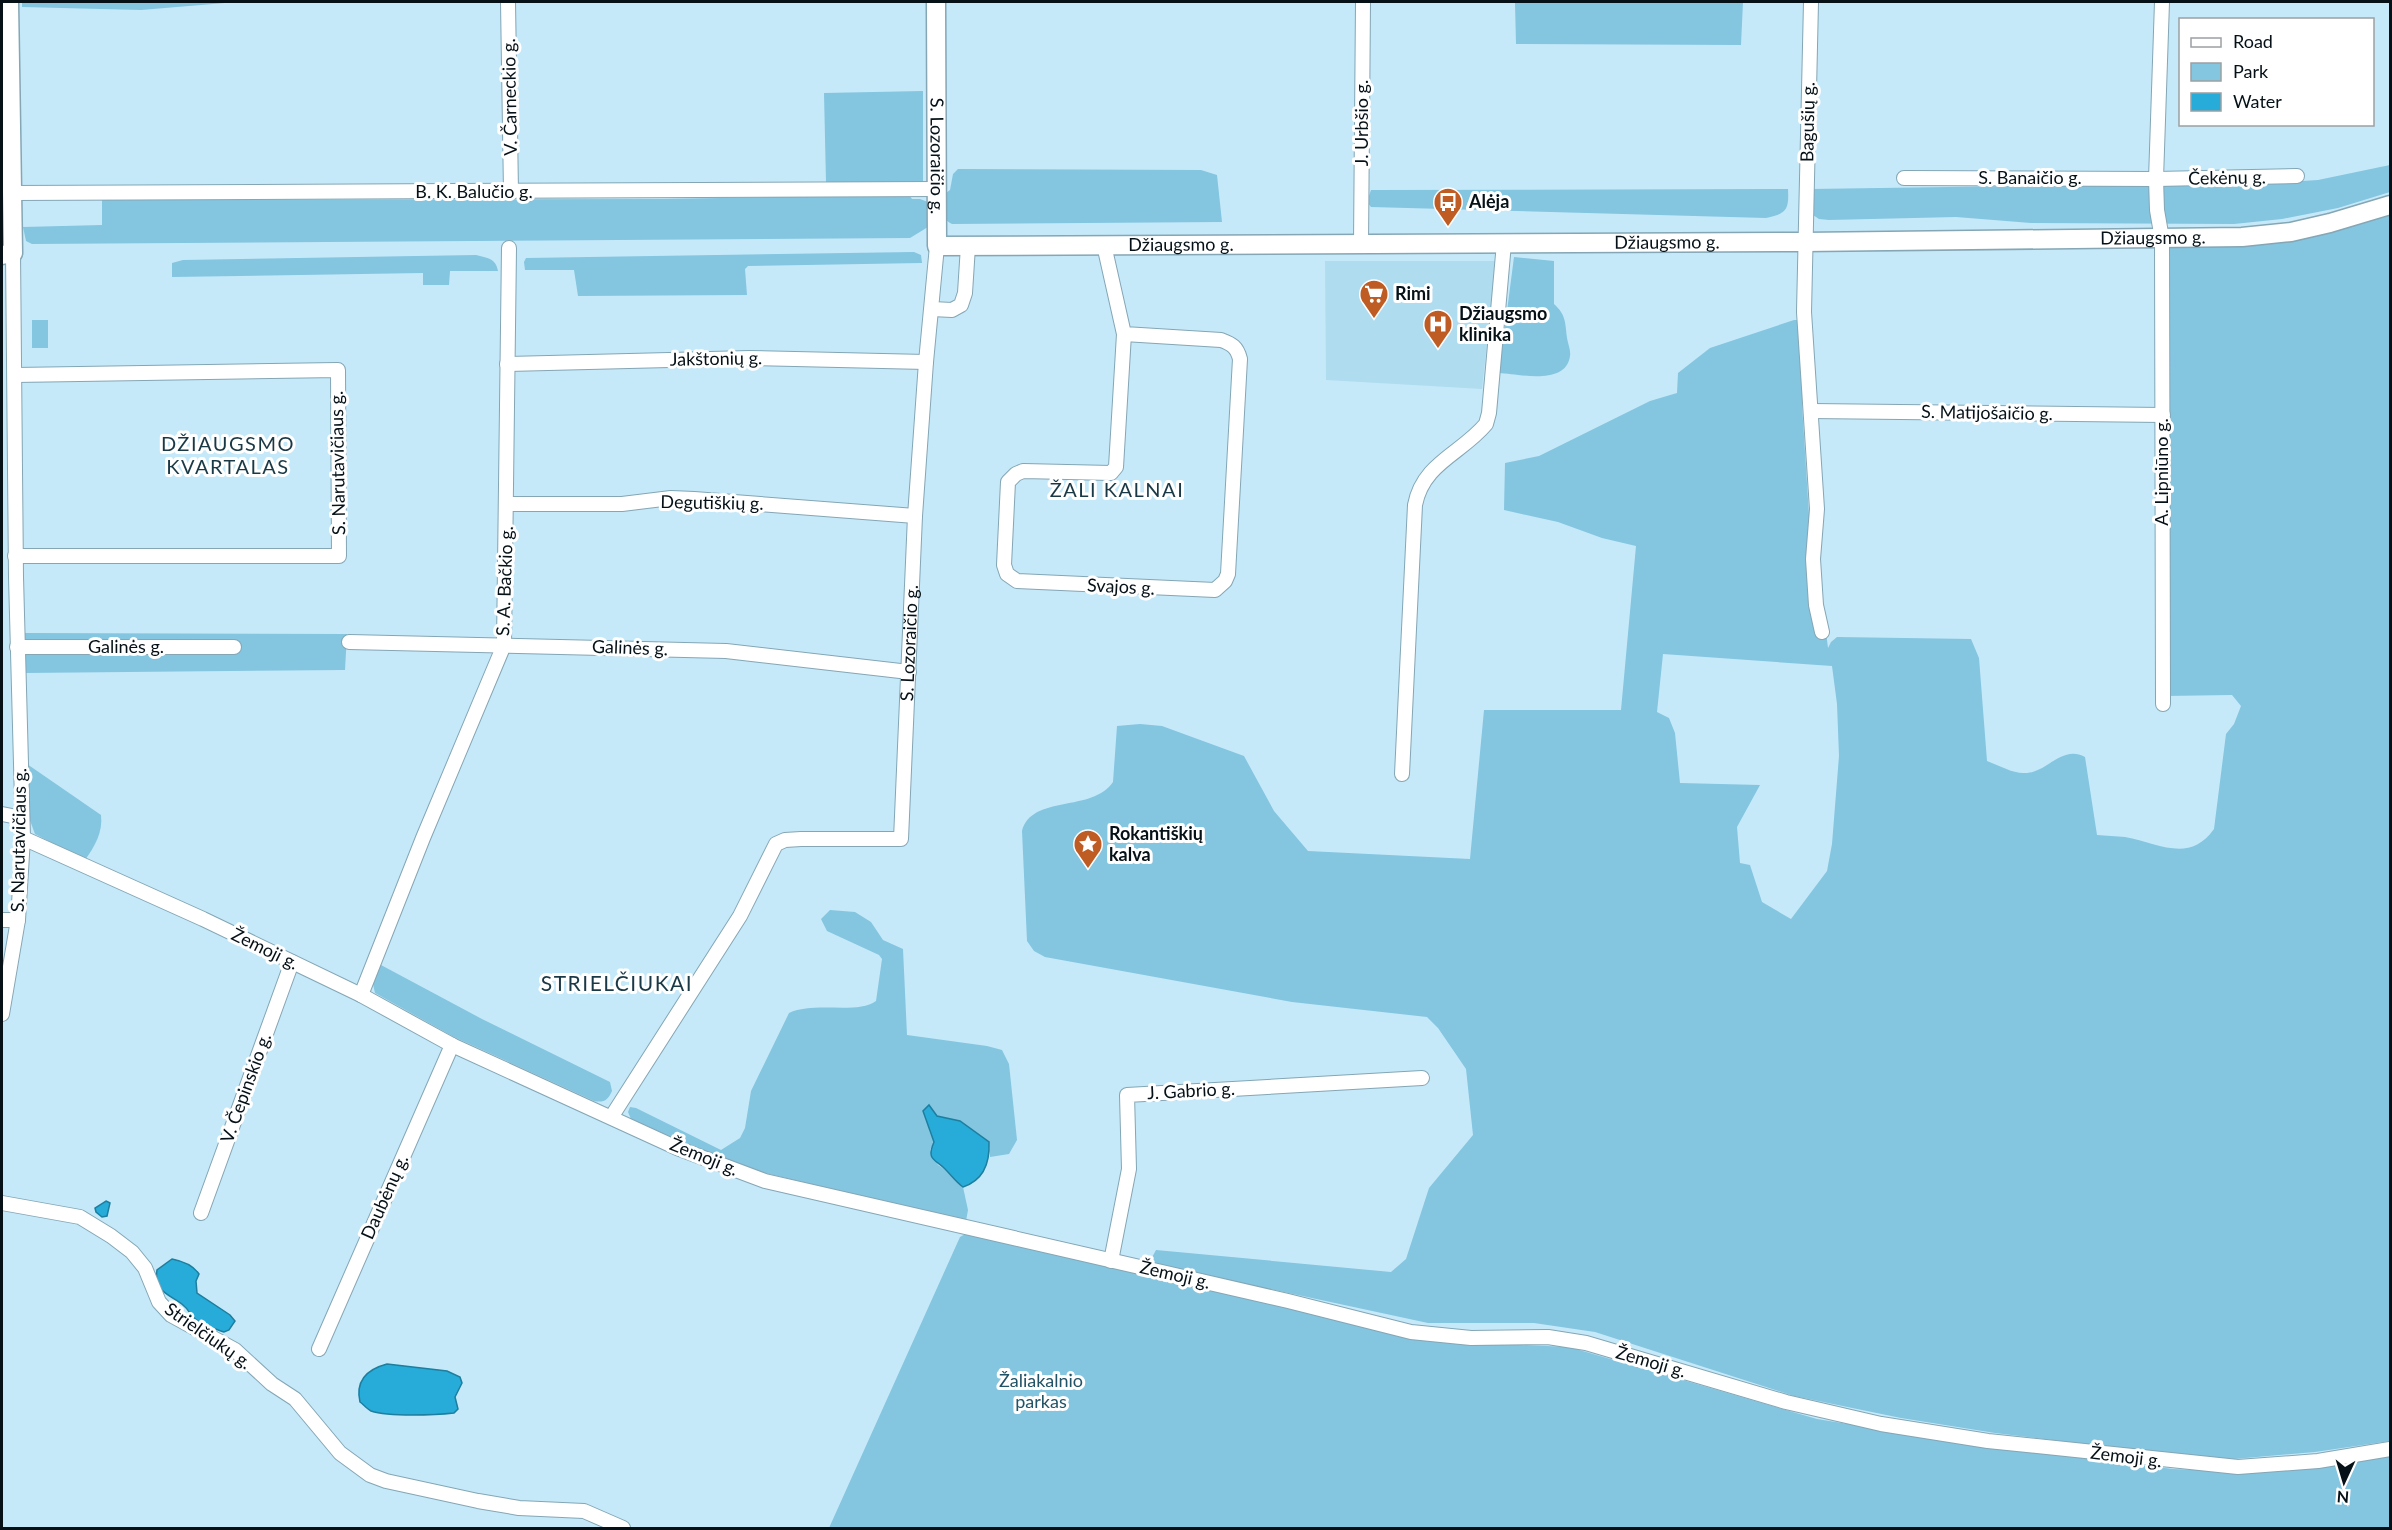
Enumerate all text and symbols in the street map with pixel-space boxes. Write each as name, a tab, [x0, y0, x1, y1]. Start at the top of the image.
legend	[2179, 18, 2374, 126]
text: Road	[2233, 30, 2273, 52]
street label: V. Čarneckio g.	[497, 38, 521, 156]
text: Park	[2233, 60, 2269, 82]
street label: J. Urbšio g.	[1350, 80, 1372, 166]
street label: Bagušių g.	[1795, 82, 1819, 162]
text: Water	[2233, 90, 2282, 112]
street label: S. Lozoraičio g.	[926, 98, 949, 214]
street label: Čekėnų g.	[2188, 165, 2266, 189]
street label: S. Banaičio g.	[1978, 166, 2082, 188]
street label: B. K. Balučio g.	[415, 180, 533, 202]
bus stop icon: Alėja	[1432, 186, 1464, 228]
place label: Alėja	[1468, 190, 1509, 212]
street label: Džiaugsmo g.	[2100, 225, 2206, 249]
street label: Džiaugsmo g.	[1614, 230, 1720, 253]
street label: Džiaugsmo g.	[1128, 233, 1234, 255]
supermarket icon: Rimi	[1358, 278, 1390, 320]
place label: Rimi	[1395, 282, 1431, 304]
place label: Džiaugsmo klinika	[1459, 302, 1547, 345]
hospital icon: Džiaugsmo klinika	[1422, 308, 1454, 350]
street label: Jakštonių g.	[670, 346, 762, 370]
street label: S. Narutavičiaus g.	[325, 391, 349, 535]
street label: S. Matijošaičio g.	[1921, 400, 2053, 424]
street label: A. Lipniūno g.	[2150, 418, 2172, 526]
district label: DŽIAUGSMO KVARTALAS	[161, 431, 295, 478]
district label: ŽALI KALNAI	[1050, 477, 1184, 501]
street label: Degutiškių g.	[660, 490, 764, 514]
street label: S. A. Bačkio g.	[491, 526, 517, 636]
street label: Svajos g.	[1087, 573, 1156, 599]
street label: S. Lozoraičio g.	[895, 584, 922, 702]
street label: Galinės g.	[88, 635, 164, 657]
street label: Galinės g.	[592, 635, 668, 659]
street label: S. Narutavičiaus g.	[6, 768, 30, 912]
place label: Rokantiškių kalva	[1109, 822, 1203, 865]
place icon: Rokantiškių kalva	[1072, 828, 1104, 870]
street label: Žemoji g.	[228, 922, 303, 974]
district label: STRIELČIUKAI	[541, 970, 693, 995]
street label: V. Čepinskio g.	[215, 1030, 275, 1146]
street label: J. Gabrio g.	[1147, 1077, 1235, 1103]
street label: Žemoji g.	[667, 1132, 742, 1180]
street label: Daubėnų g.	[356, 1151, 413, 1242]
street label: Žemoji g.	[1138, 1255, 1213, 1293]
street label: Strielčiukų g.	[161, 1297, 256, 1373]
street label: Žemoji g.	[1614, 1341, 1689, 1382]
park label: Žaliakalnio parkas	[999, 1369, 1083, 1412]
street label: Žemoji g.	[2089, 1441, 2163, 1471]
north arrow	[2314, 1452, 2374, 1512]
text: N	[2336, 1488, 2350, 1507]

